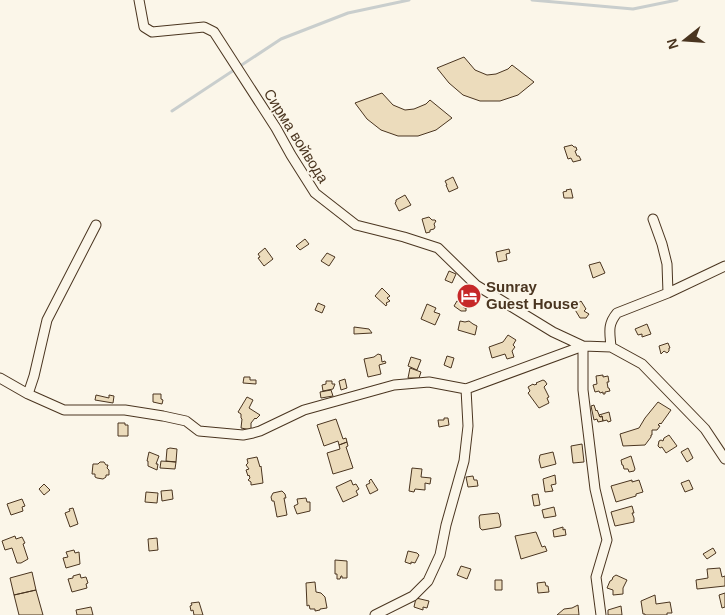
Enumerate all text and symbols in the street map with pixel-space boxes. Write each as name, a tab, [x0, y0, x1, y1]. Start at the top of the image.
north arrow	[660, 15, 710, 65]
text: N	[663, 37, 682, 51]
street label: Сирма войвода	[261, 86, 333, 187]
place label: Sunray Guest House	[486, 278, 579, 312]
hotel icon: Sunray Guest House	[456, 283, 482, 309]

